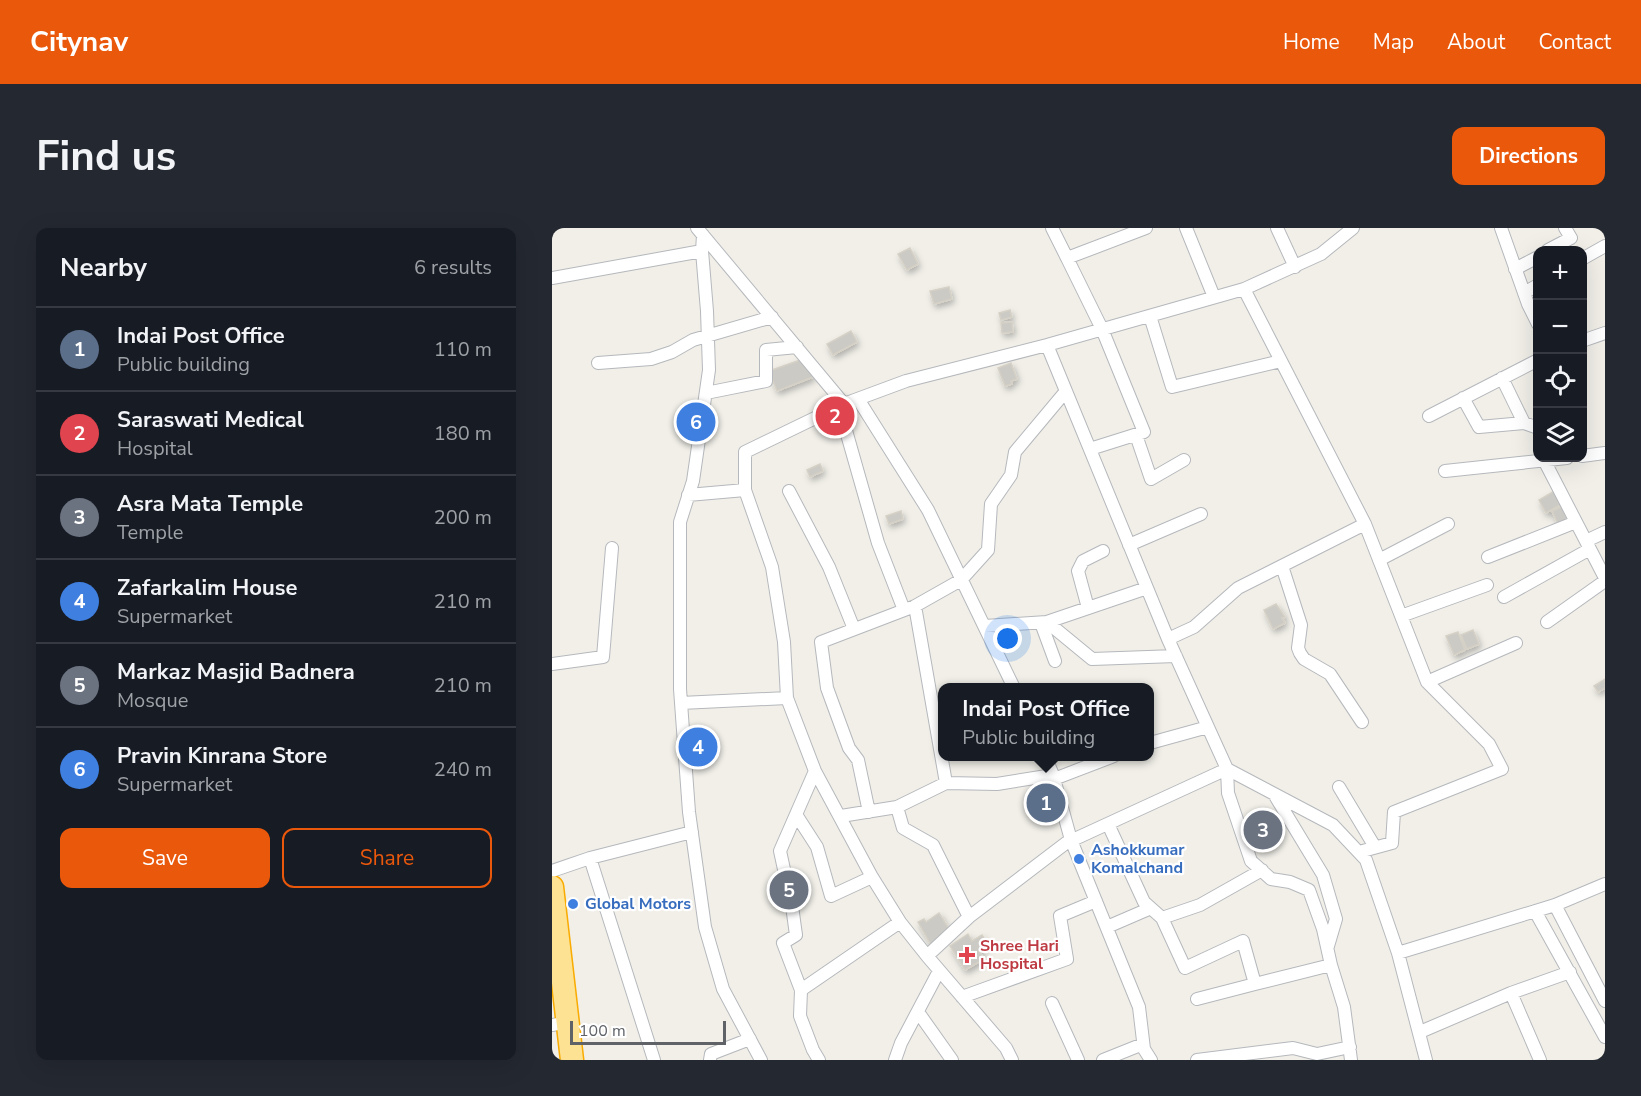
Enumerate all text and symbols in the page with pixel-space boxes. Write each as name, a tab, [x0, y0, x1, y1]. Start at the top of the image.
text: Citynav	[30, 23, 128, 61]
text: Home	[1283, 28, 1340, 56]
text: Map	[1373, 28, 1414, 56]
text: About	[1447, 28, 1505, 56]
text: Contact	[1538, 28, 1611, 56]
button: Directions	[1452, 127, 1605, 185]
text: Find us	[36, 128, 176, 185]
map controls	[1533, 246, 1587, 462]
button: +	[1533, 246, 1587, 300]
text: Nearby	[60, 250, 147, 285]
text: 6 results	[414, 254, 492, 281]
button: −	[1533, 300, 1587, 354]
text: Indai Post Office	[117, 321, 285, 351]
text: 1	[74, 336, 86, 363]
text: 110 m	[434, 336, 492, 363]
text: Public building	[117, 351, 250, 378]
button: locate	[1533, 354, 1587, 408]
pin: 2	[816, 394, 854, 438]
pin: 6	[676, 400, 716, 444]
text: Saraswati Medical	[117, 405, 304, 435]
button: layers	[1533, 408, 1587, 462]
text: 2	[74, 420, 86, 447]
text: 180 m	[434, 420, 492, 447]
text: Hospital	[117, 435, 193, 462]
text: Asra Mata Temple	[117, 489, 303, 519]
text: 3	[74, 504, 86, 531]
text: 200 m	[434, 504, 492, 531]
text: Temple	[117, 519, 183, 546]
text: Zafarkalim House	[117, 573, 297, 603]
text: 4	[74, 588, 86, 615]
text: 210 m	[434, 588, 492, 615]
text: Supermarket	[117, 603, 232, 630]
your location	[993, 624, 1022, 653]
text: Markaz Masjid Badnera	[117, 657, 355, 687]
text: 5	[74, 672, 86, 699]
text: 210 m	[434, 672, 492, 699]
popup	[938, 683, 1154, 761]
text: Mosque	[117, 687, 188, 714]
text: Indai Post Office	[962, 694, 1130, 724]
pin: 4	[678, 724, 718, 770]
text: Public building	[962, 724, 1095, 751]
text: Pravin Kinrana Store	[117, 741, 327, 771]
text: 6	[74, 756, 86, 783]
text: 240 m	[434, 756, 492, 783]
text: Supermarket	[117, 771, 232, 798]
pin: 1	[1026, 780, 1066, 826]
pin: 3	[1244, 808, 1282, 852]
button: Save	[60, 828, 270, 888]
button: Share	[282, 828, 492, 888]
place label: Ashokkumar Komalchand	[1091, 839, 1185, 879]
marker: Ashokkumar Komalchand	[1072, 852, 1086, 866]
pin: 5	[770, 868, 808, 912]
place label: Global Motors	[585, 893, 691, 915]
marker: Global Motors	[566, 897, 580, 911]
place label: Shree Hari Hospital	[980, 935, 1059, 975]
marker: Shree Hari Hospital	[958, 946, 976, 964]
scale bar	[570, 1018, 726, 1046]
text: 100 m	[579, 1020, 626, 1042]

